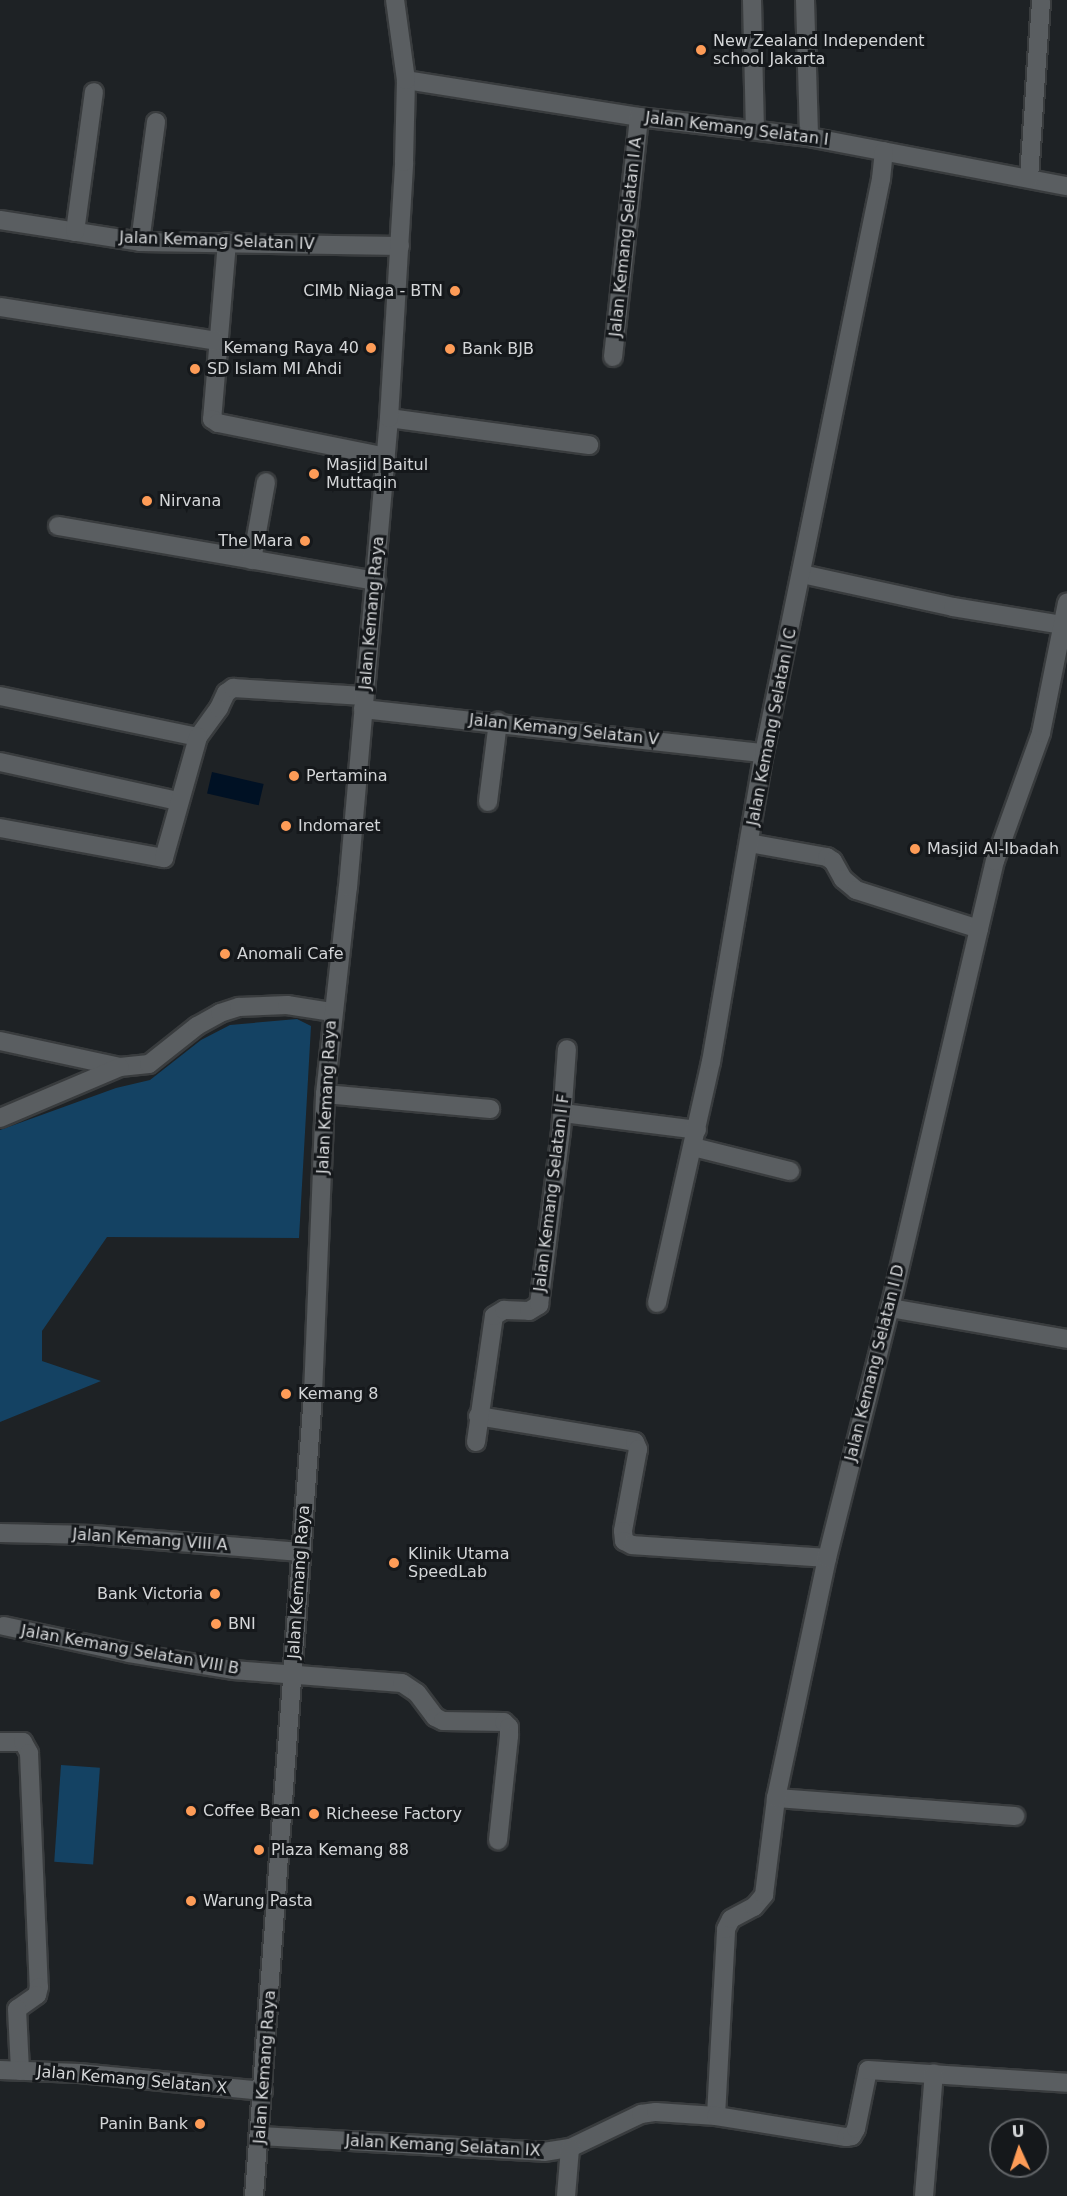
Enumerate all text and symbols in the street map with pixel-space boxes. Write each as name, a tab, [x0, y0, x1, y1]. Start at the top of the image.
place label: New Zealand Independent school Jakarta	[713, 31, 925, 69]
marker: New Zealand Independent school Jakarta	[694, 43, 708, 57]
street label: Jalan Kemang Selatan I	[644, 108, 830, 150]
street label: Jalan Kemang Selatan I A	[606, 136, 646, 338]
street label: Jalan Kemang Selatan IV	[119, 228, 315, 254]
place label: CIMb Niaga - BTN	[303, 281, 443, 301]
marker: CIMb Niaga - BTN	[448, 284, 462, 298]
place label: Kemang Raya 40	[223, 338, 359, 358]
place label: Bank BJB	[462, 339, 534, 359]
marker: Kemang Raya 40	[364, 341, 378, 355]
marker: Bank BJB	[443, 342, 457, 356]
place label: SD Islam MI Ahdi	[207, 359, 342, 379]
marker: SD Islam MI Ahdi	[188, 362, 202, 376]
place label: Masjid Baitul Muttaqin	[326, 455, 428, 493]
marker: Masjid Baitul Muttaqin	[307, 467, 321, 481]
place label: Nirvana	[159, 491, 221, 511]
marker: Nirvana	[140, 494, 154, 508]
place label: The Mara	[218, 531, 293, 551]
marker: The Mara	[298, 534, 312, 548]
street label: Jalan Kemang Raya	[356, 535, 388, 691]
street label: Jalan Kemang Selatan I C	[743, 627, 801, 827]
street label: Jalan Kemang Selatan V	[468, 710, 660, 750]
place label: Pertamina	[306, 766, 388, 786]
marker: Pertamina	[287, 769, 301, 783]
place label: Indomaret	[298, 816, 381, 836]
marker: Indomaret	[279, 819, 293, 833]
place label: Masjid Al-Ibadah	[927, 839, 1059, 859]
marker: Masjid Al-Ibadah	[908, 842, 922, 856]
place label: Anomali Cafe	[237, 944, 344, 964]
marker: Anomali Cafe	[218, 947, 232, 961]
street label: Jalan Kemang Raya	[313, 1020, 341, 1174]
street label: Jalan Kemang Selatan I F	[530, 1093, 574, 1293]
street label: Jalan Kemang Selatan I D	[841, 1263, 909, 1463]
place label: Kemang 8	[298, 1384, 378, 1404]
marker: Kemang 8	[279, 1387, 293, 1401]
street label: Jalan Kemang Raya	[284, 1504, 314, 1660]
street label: Jalan Kemang VIII A	[72, 1525, 228, 1555]
place label: Klinik Utama SpeedLab	[408, 1544, 509, 1582]
marker: Klinik Utama SpeedLab	[385, 1554, 403, 1572]
place label: Bank Victoria	[97, 1584, 203, 1604]
marker: Bank Victoria	[208, 1587, 222, 1601]
place label: BNI	[228, 1614, 256, 1634]
marker: BNI	[209, 1617, 223, 1631]
street label: Jalan Kemang Selatan VIII B	[19, 1621, 241, 1679]
place label: Coffee Bean	[203, 1801, 301, 1821]
marker: Coffee Bean	[184, 1804, 198, 1818]
place label: Richeese Factory	[326, 1804, 462, 1824]
marker: Richeese Factory	[307, 1807, 321, 1821]
place label: Plaza Kemang 88	[271, 1840, 409, 1860]
marker: Plaza Kemang 88	[252, 1843, 266, 1857]
place label: Warung Pasta	[203, 1891, 313, 1911]
marker: Warung Pasta	[184, 1894, 198, 1908]
street label: Jalan Kemang Raya	[250, 1989, 280, 2145]
street label: Jalan Kemang Selatan X	[36, 2062, 228, 2098]
place label: Panin Bank	[99, 2114, 188, 2134]
marker: Panin Bank	[193, 2117, 207, 2131]
north arrow	[989, 2118, 1049, 2178]
text: U	[1011, 2122, 1025, 2141]
street label: Jalan Kemang Selatan IX	[345, 2131, 541, 2161]

